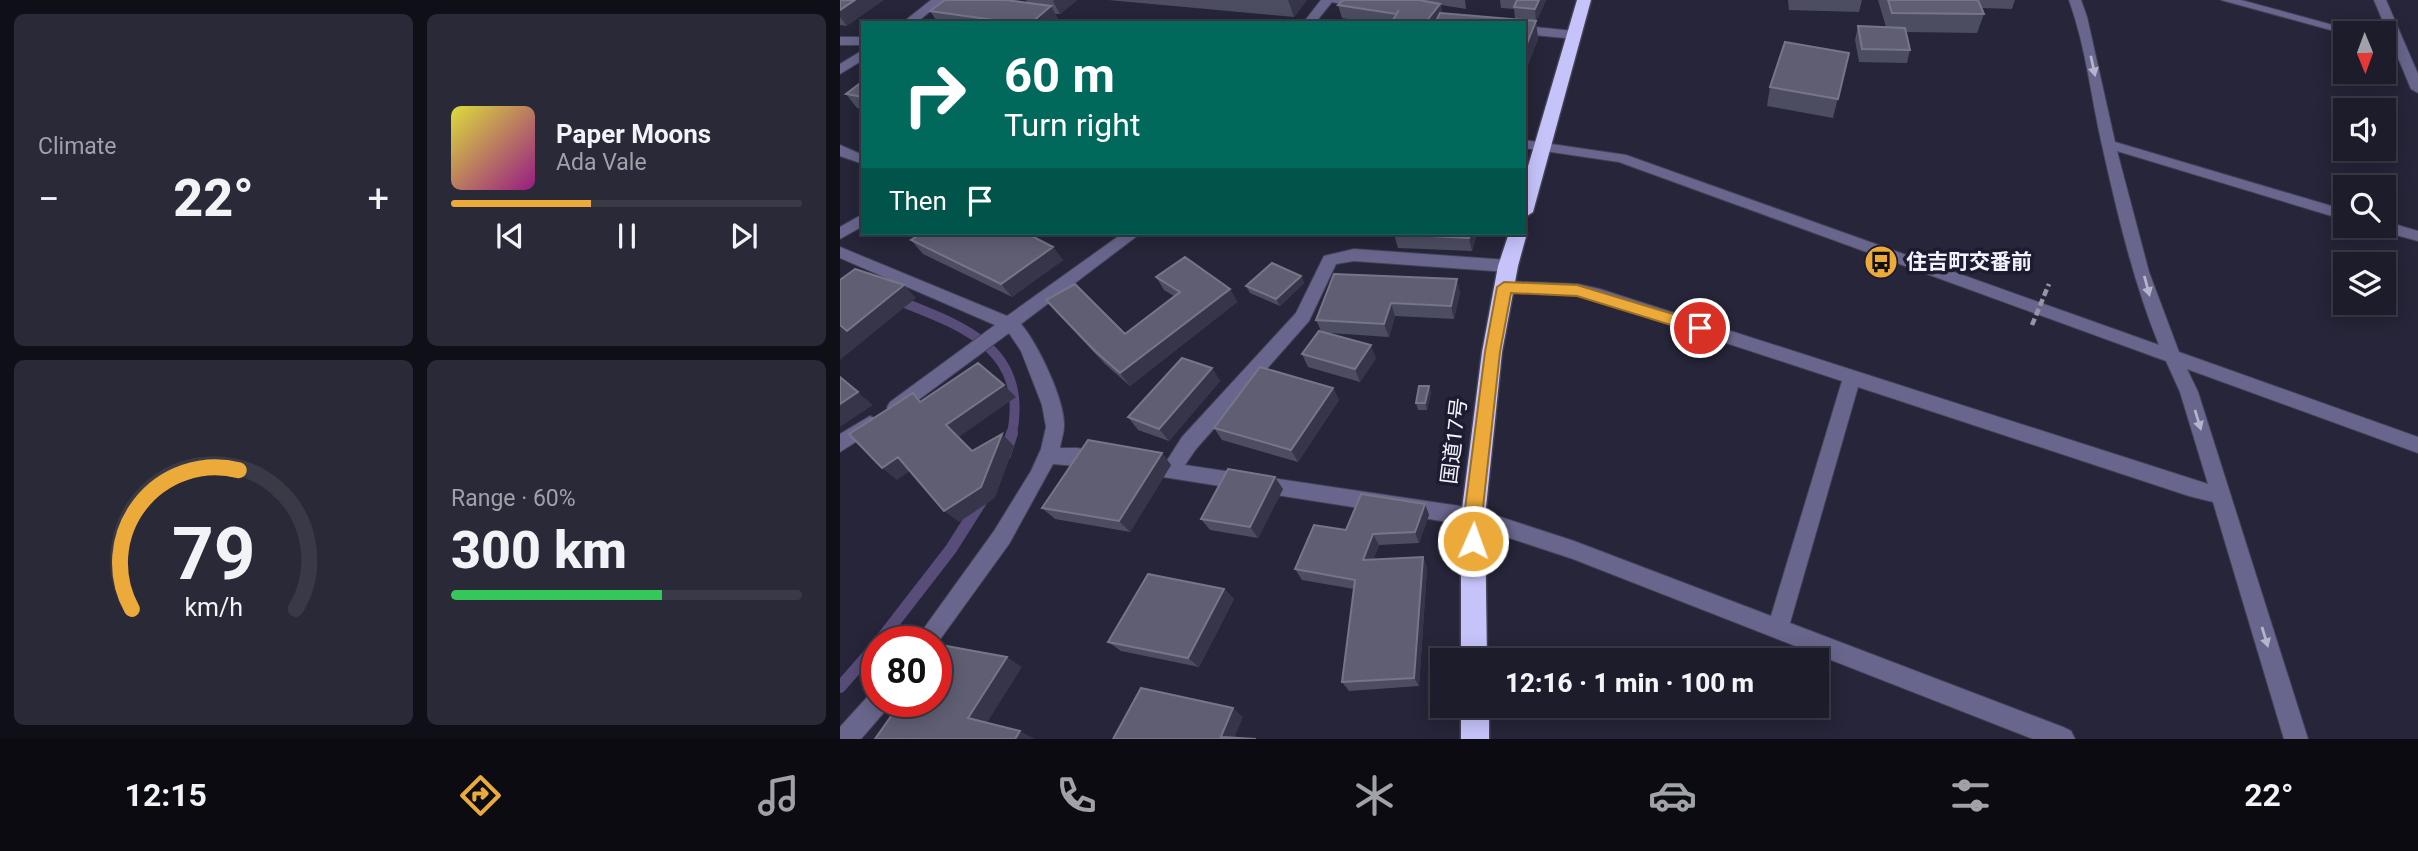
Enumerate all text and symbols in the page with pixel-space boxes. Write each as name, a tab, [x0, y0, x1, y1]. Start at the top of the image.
north arrow	[2333, 21, 2396, 84]
map controls	[2333, 21, 2396, 315]
text: 60 m	[1004, 47, 1115, 104]
icon: right	[889, 49, 980, 140]
one-way arrow	[2088, 55, 2099, 77]
button: sound	[2333, 98, 2396, 161]
text: Turn right	[1004, 106, 1140, 144]
text: Paper Moons	[556, 119, 711, 149]
text: Climate	[38, 133, 117, 160]
text: Ada Vale	[556, 149, 647, 176]
text: 22°	[173, 168, 254, 229]
button: search	[2333, 175, 2396, 238]
text: −	[38, 177, 60, 221]
text: +	[367, 177, 389, 221]
icon: arrive	[961, 182, 999, 220]
text: Then	[889, 186, 947, 216]
icon: previous	[491, 217, 529, 255]
icon: pause	[608, 217, 646, 255]
icon: next	[725, 217, 763, 255]
bus stop icon: 住吉町交番前	[1862, 243, 1900, 281]
place label: 住吉町交番前	[1906, 250, 2032, 274]
button: layers	[2333, 252, 2396, 315]
one-way arrow	[2142, 276, 2153, 298]
pin	[1670, 298, 1730, 358]
icon: arrive	[1681, 309, 1719, 347]
street label: 国道17号	[1437, 397, 1471, 485]
one-way arrow	[2193, 410, 2204, 431]
text: Range · 60%	[451, 485, 576, 512]
position arrow	[1436, 504, 1510, 578]
text: 79	[172, 511, 255, 597]
text: 300 km	[451, 520, 627, 581]
text: km/h	[184, 592, 243, 621]
speed limit sign: 80	[861, 626, 952, 717]
one-way arrow	[2260, 627, 2271, 648]
text: 12:16 · 1 min · 100 m	[1505, 668, 1754, 698]
icon: directions	[456, 771, 505, 820]
icon: music	[754, 771, 803, 820]
icon: phone	[1052, 771, 1101, 820]
icon: climate	[1350, 771, 1399, 820]
icon: car	[1648, 771, 1697, 820]
icon: filters	[1946, 771, 1995, 820]
text: 12:15	[125, 776, 207, 814]
text: 22°	[2244, 776, 2293, 814]

